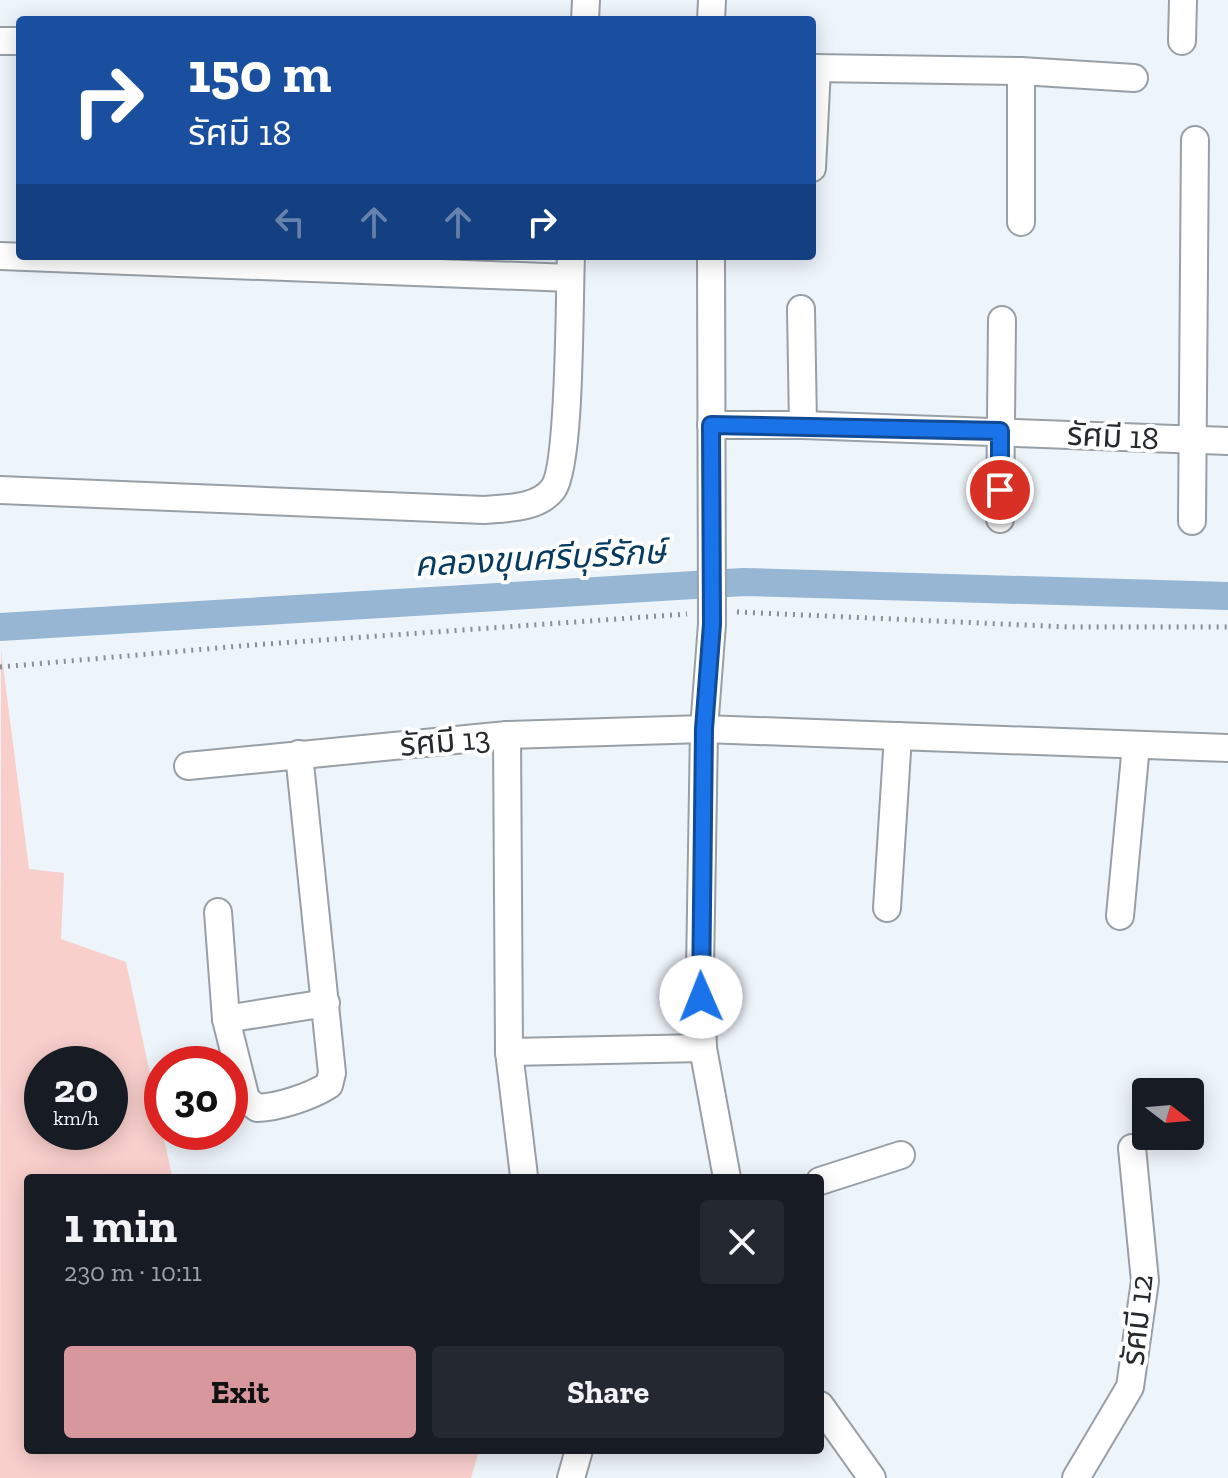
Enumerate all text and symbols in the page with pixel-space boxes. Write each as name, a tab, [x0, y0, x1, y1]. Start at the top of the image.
text: 150 m	[188, 39, 332, 106]
icon: right	[56, 48, 160, 152]
text: รัศมี 18	[188, 111, 292, 154]
icon: left	[268, 200, 312, 244]
icon: ahead	[352, 200, 396, 244]
icon: ahead	[436, 200, 480, 244]
icon: right	[520, 200, 564, 244]
street label: รัศมี 18	[1066, 415, 1160, 457]
pin	[966, 456, 1034, 524]
icon: arrive	[978, 468, 1022, 512]
water label: คลองขุนศรีบุรีรักษ์	[413, 531, 672, 585]
street label: รัศมี 13	[398, 718, 492, 764]
position arrow	[659, 955, 743, 1039]
speed limit sign: 30	[144, 1046, 248, 1150]
text: 20	[54, 1064, 98, 1112]
north arrow	[1132, 1078, 1204, 1150]
map controls	[1132, 1078, 1204, 1150]
text: km/h	[53, 1106, 99, 1130]
text: 1 min	[64, 1197, 177, 1254]
button: close	[700, 1200, 784, 1284]
text: 230 m · 10:11	[64, 1256, 202, 1288]
street label: รัศมี 12	[1113, 1273, 1161, 1367]
button: Exit	[64, 1346, 416, 1438]
button: Share	[432, 1346, 784, 1438]

